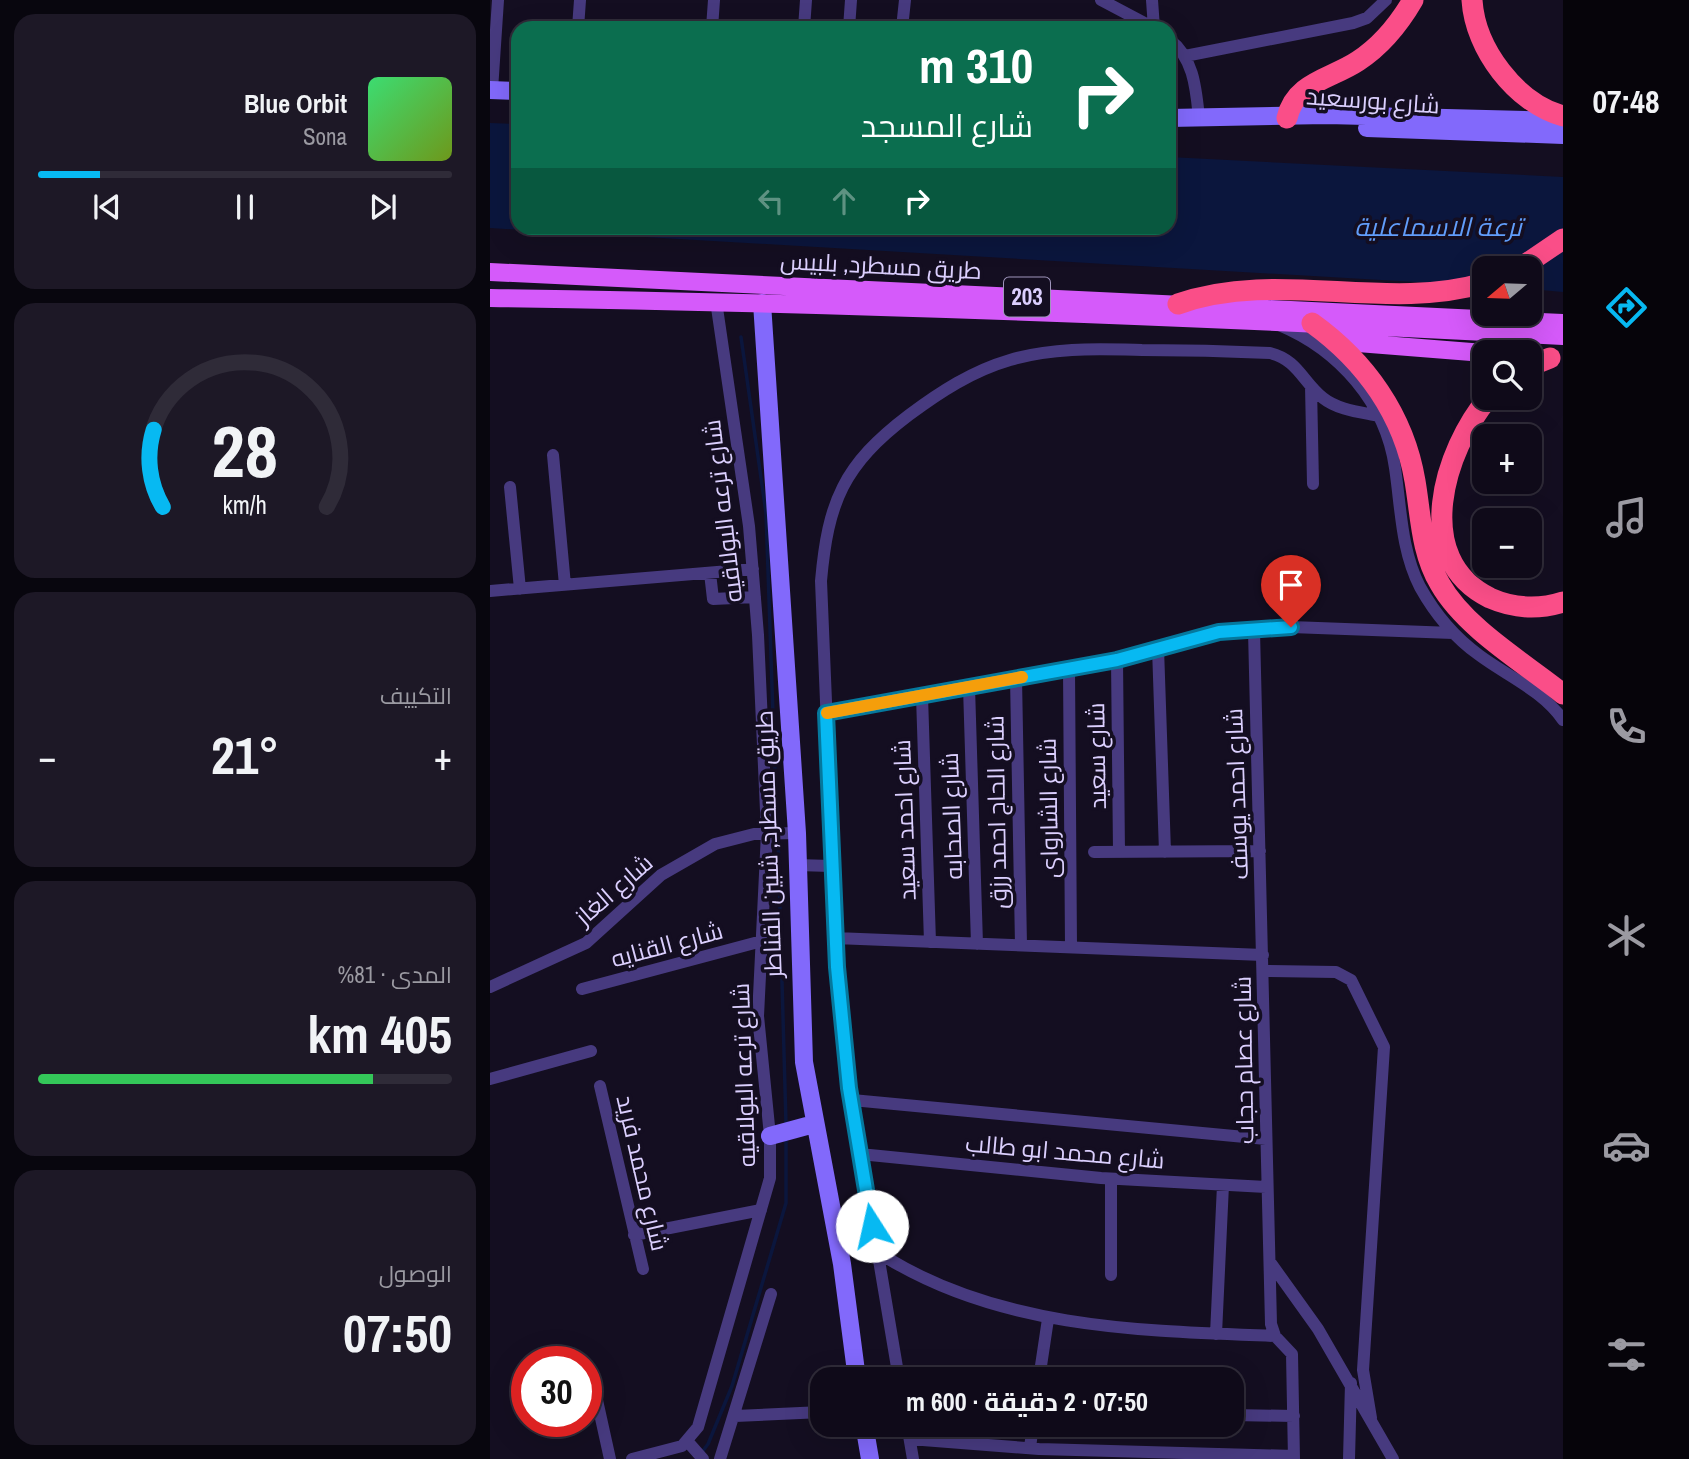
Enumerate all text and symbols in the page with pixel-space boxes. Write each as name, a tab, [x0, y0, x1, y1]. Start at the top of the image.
text: 310 m	[919, 32, 1033, 98]
icon: right	[1057, 49, 1148, 140]
street label: شارع بورسعيد	[1305, 79, 1441, 122]
text: 07:48	[1592, 80, 1660, 123]
text: Blue Orbit	[244, 86, 347, 121]
text: شارع المسجد	[861, 104, 1033, 147]
text: Sona	[303, 121, 347, 152]
icon: left	[752, 182, 790, 220]
icon: ahead	[825, 182, 863, 220]
icon: right	[898, 182, 936, 220]
icon: previous	[88, 188, 126, 226]
icon: pause	[226, 188, 264, 226]
icon: next	[364, 188, 402, 226]
water label: ترعة الاسماعلية	[1354, 209, 1527, 244]
street label: طريق مسطرد, بلبيس	[779, 244, 983, 286]
north arrow	[1472, 256, 1542, 326]
map controls	[1472, 256, 1542, 578]
road number: 203	[1004, 278, 1050, 316]
icon: directions	[1602, 283, 1651, 332]
button: search	[1472, 340, 1542, 410]
text: 28	[212, 402, 278, 500]
street label: شارع ترعه البولاقيه	[695, 418, 750, 604]
button: +	[1472, 424, 1542, 494]
text: km/h	[223, 487, 267, 521]
icon: music	[1602, 493, 1651, 542]
button: −	[1472, 508, 1542, 578]
pin	[1261, 555, 1321, 627]
icon: arrive	[1272, 566, 1310, 604]
text: التكييف	[380, 680, 452, 711]
street label: شارع سعيد	[1079, 702, 1114, 810]
icon: phone	[1602, 702, 1651, 751]
street label: شارع احمد يوسف	[1217, 708, 1256, 880]
street label: طريق مسطرد, شبين القناطر	[747, 710, 789, 980]
street label: شارع الحاج احمد رزق	[978, 715, 1015, 909]
text: 21°	[211, 720, 279, 790]
text: −	[38, 731, 56, 782]
text: +	[434, 731, 452, 782]
street label: شارع الشارواى	[1031, 738, 1066, 878]
street label: شارع احمد سعيد	[885, 739, 924, 901]
street label: شارع الصحابه	[933, 752, 970, 880]
street label: شارع الغاز	[566, 846, 660, 934]
icon: climate	[1602, 911, 1651, 960]
street label: شارع القنايه	[607, 914, 727, 975]
text: المدى · 81%	[338, 959, 452, 990]
street label: شارع عصام حجاب	[1226, 976, 1261, 1144]
street label: شارع ترعه البولاقيه	[724, 982, 763, 1168]
text: 405 km	[307, 999, 452, 1069]
street label: شارع محمد فريد	[608, 1092, 676, 1254]
icon: car	[1602, 1121, 1651, 1170]
street label: شارع محمد ابو طالب	[964, 1126, 1166, 1177]
position arrow	[835, 1189, 909, 1263]
text: الوصول	[379, 1258, 452, 1289]
text: 07:50	[343, 1298, 452, 1368]
icon: filters	[1602, 1330, 1651, 1379]
speed limit sign: 30	[511, 1346, 602, 1437]
text: 07:50 · 2 دقيقة · 600 m	[906, 1384, 1148, 1419]

